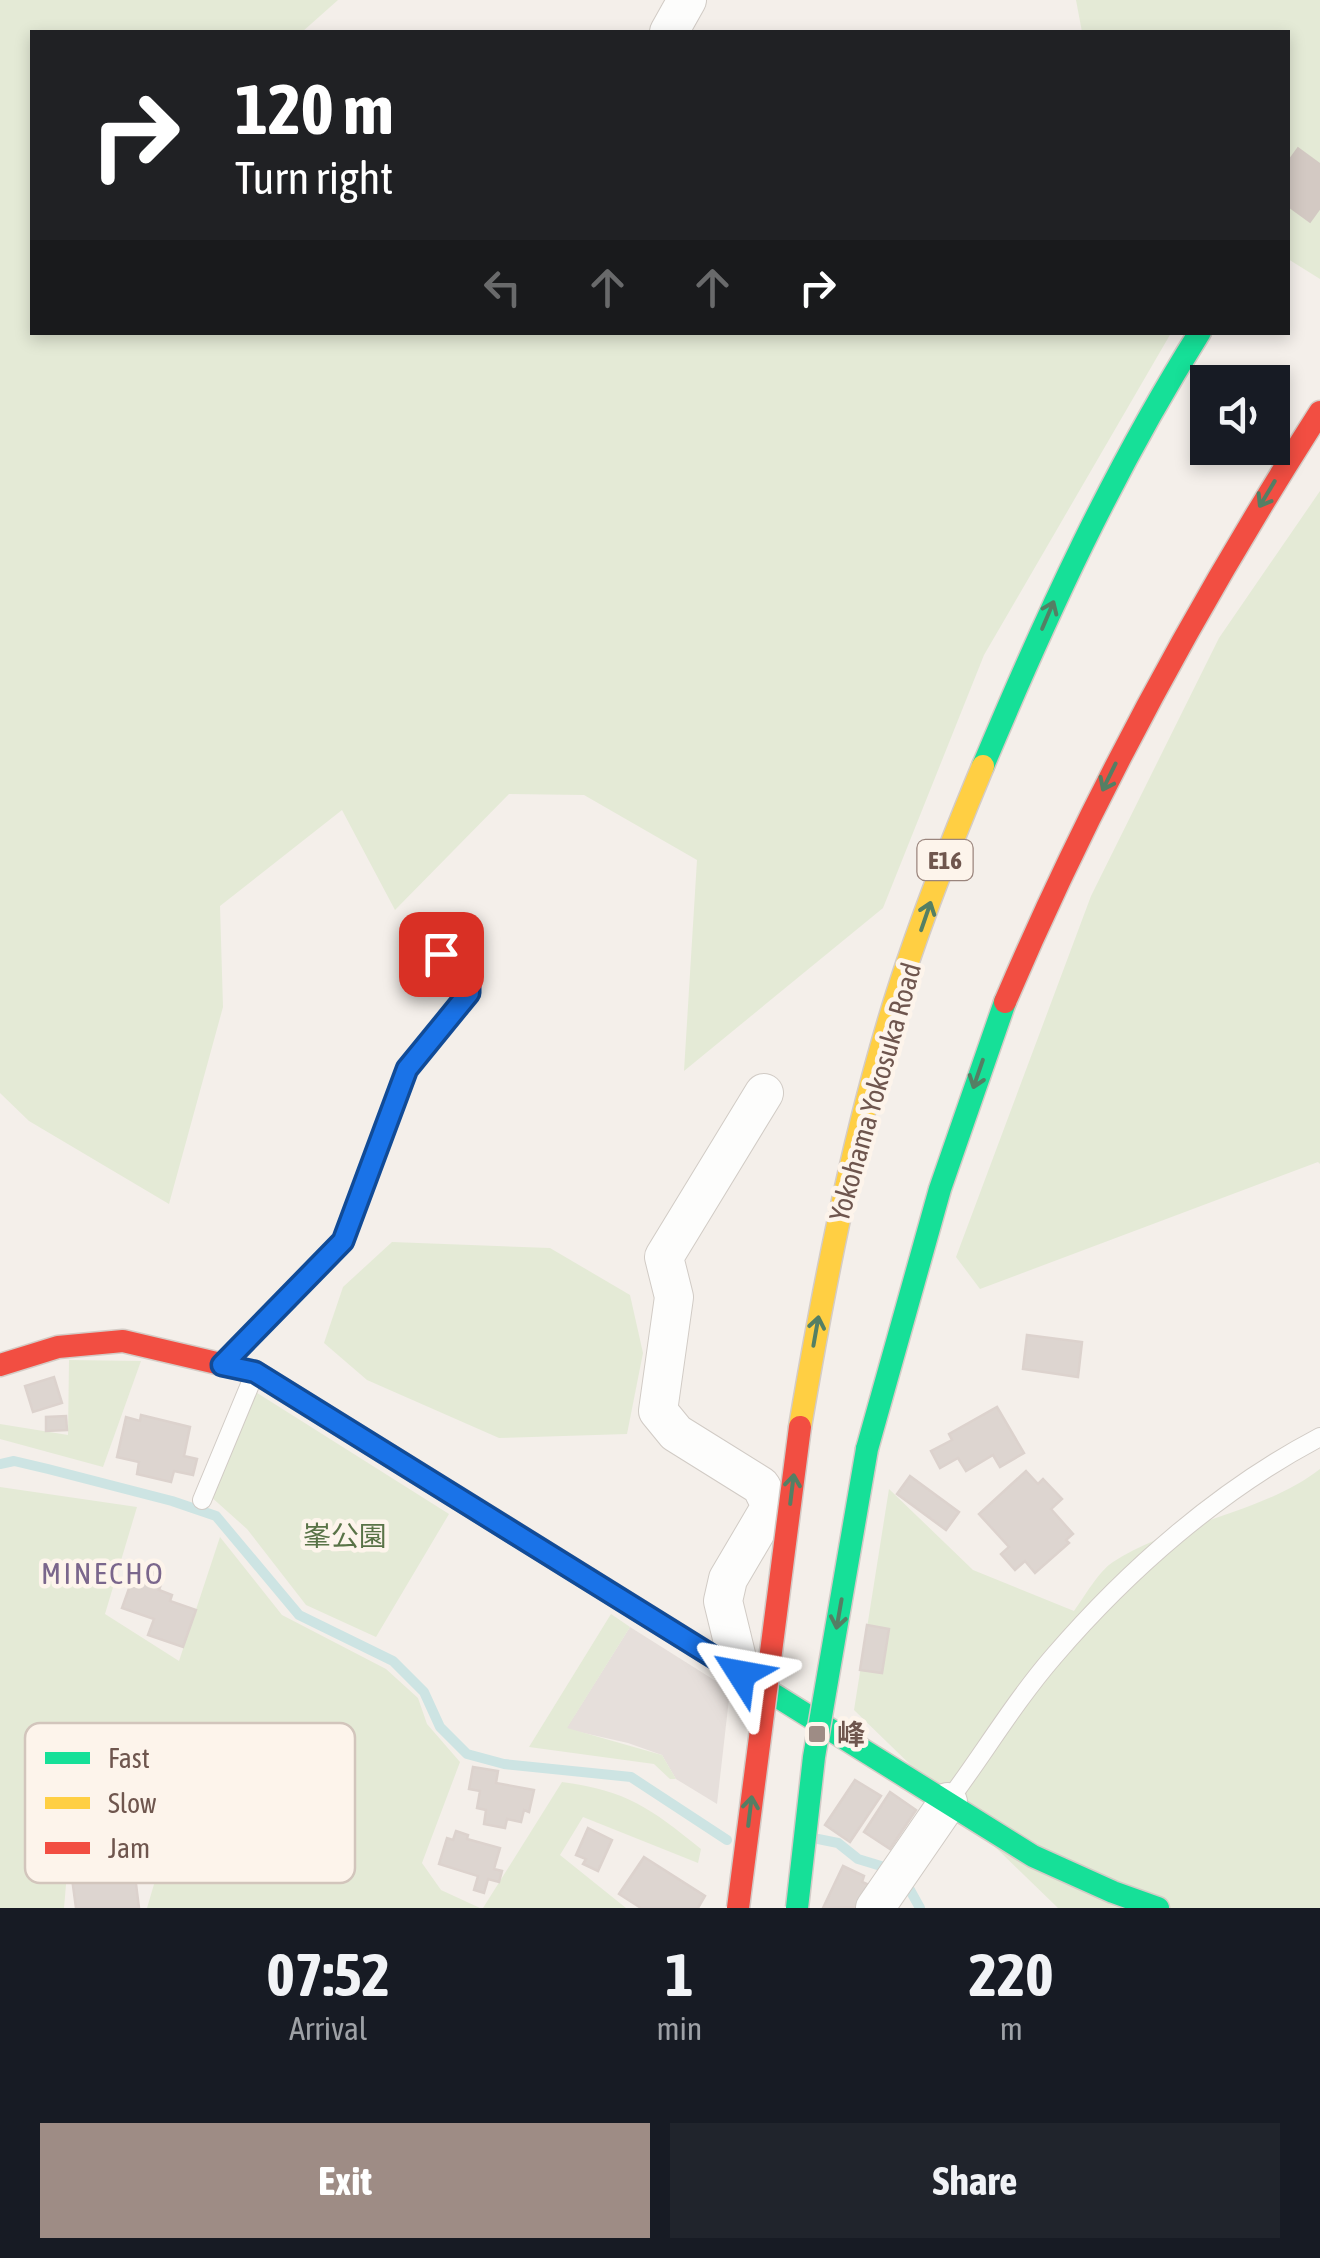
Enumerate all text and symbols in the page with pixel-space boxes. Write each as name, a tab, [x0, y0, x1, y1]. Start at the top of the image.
text: 120 m	[235, 69, 394, 149]
icon: right	[70, 70, 200, 200]
text: Turn right	[235, 152, 393, 204]
icon: left	[475, 260, 530, 315]
icon: ahead	[580, 260, 635, 315]
icon: ahead	[685, 260, 740, 315]
icon: right	[790, 260, 845, 315]
map controls	[1190, 365, 1290, 465]
button: sound	[1190, 365, 1290, 465]
one-way arrow	[1257, 479, 1277, 507]
one-way arrow	[1040, 600, 1058, 631]
one-way arrow	[1099, 762, 1118, 791]
road number: E16	[918, 840, 972, 880]
one-way arrow	[918, 900, 936, 932]
pin	[399, 912, 484, 997]
icon: arrive	[414, 927, 469, 982]
street label: Yokohama Yokosuka Road	[823, 959, 927, 1225]
one-way arrow	[968, 1058, 986, 1090]
one-way arrow	[807, 1315, 826, 1348]
one-way arrow	[783, 1473, 801, 1506]
park label: 峯公園	[303, 1520, 387, 1552]
district label: MINECHO	[41, 1556, 165, 1590]
one-way arrow	[829, 1597, 848, 1630]
position arrow	[689, 1622, 793, 1726]
place label: 峰	[837, 1718, 865, 1750]
legend	[25, 1723, 355, 1883]
marker: 峰	[806, 1723, 828, 1745]
text: Fast	[108, 1742, 150, 1774]
text: Slow	[108, 1787, 157, 1819]
one-way arrow	[741, 1796, 760, 1828]
text: Jam	[108, 1832, 150, 1864]
text: 07:52	[266, 1940, 390, 2009]
text: 1	[665, 1940, 694, 2009]
text: 220	[969, 1940, 1053, 2009]
text: Arrival	[289, 2010, 367, 2047]
text: min	[656, 2010, 702, 2047]
text: m	[1000, 2010, 1023, 2047]
button: Exit	[40, 2123, 650, 2238]
button: Share	[670, 2123, 1280, 2238]

